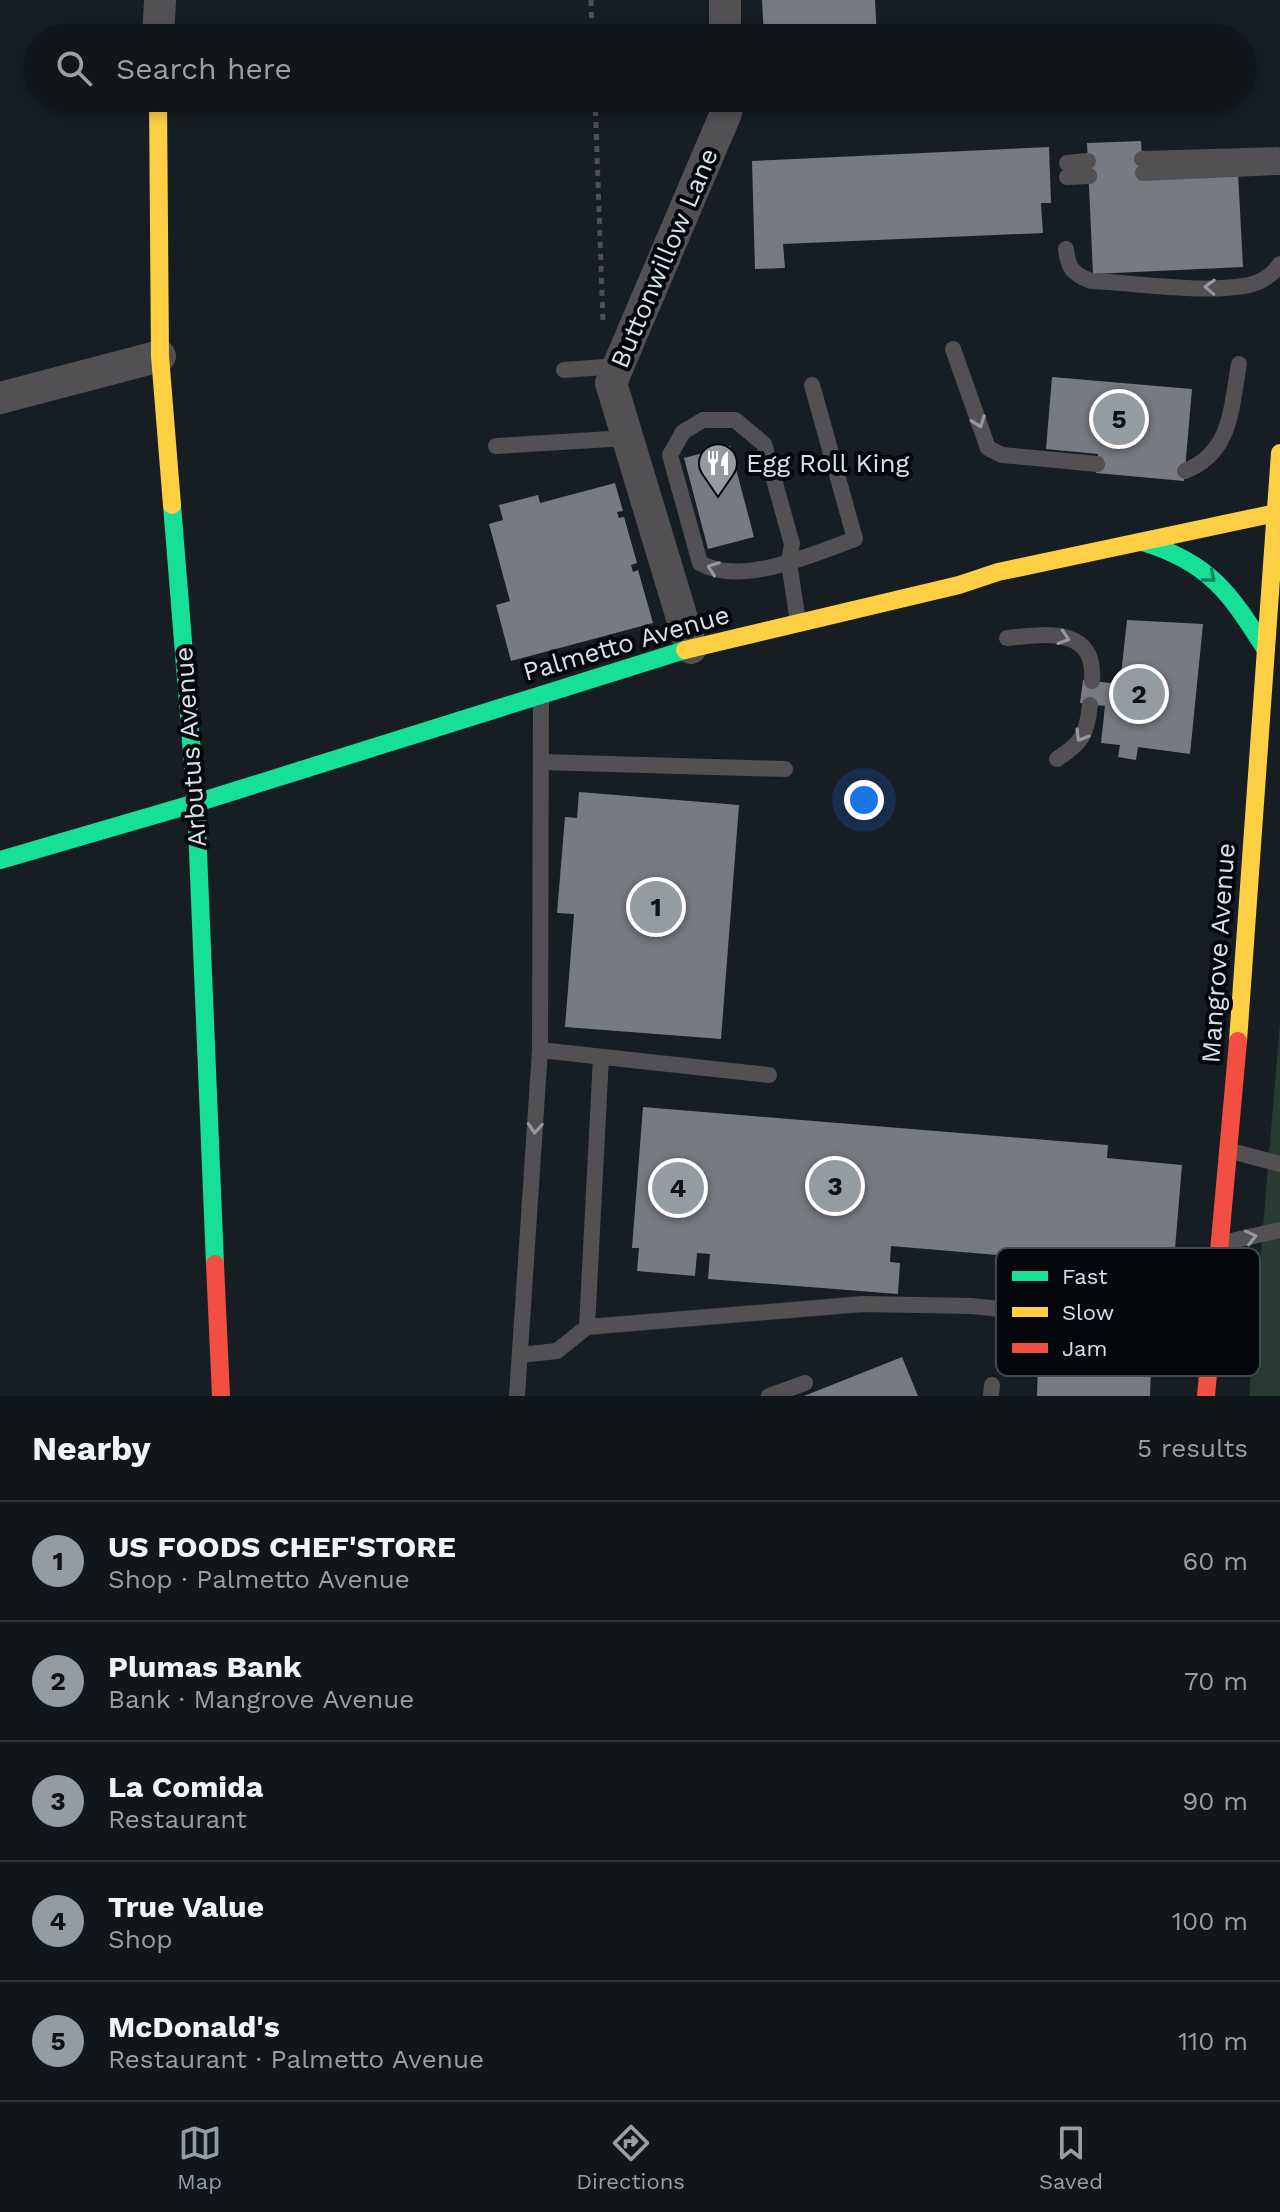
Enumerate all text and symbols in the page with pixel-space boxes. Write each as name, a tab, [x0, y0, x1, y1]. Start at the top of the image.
search box	[24, 24, 1256, 112]
icon: search	[52, 46, 96, 90]
text: Search here	[116, 51, 292, 86]
street label: Buttonwillow Lane	[604, 144, 724, 372]
one-way arrow	[1203, 279, 1216, 296]
pin: 5	[1093, 389, 1145, 449]
one-way arrow	[969, 415, 985, 429]
restaurant icon: Egg Roll King	[697, 442, 739, 497]
place label: Egg Roll King	[746, 448, 910, 478]
one-way arrow	[707, 561, 721, 577]
one-way arrow	[1201, 567, 1216, 582]
street label: Palmetto Avenue	[519, 599, 733, 687]
one-way arrow	[1057, 629, 1071, 645]
street label: Arbutus Avenue	[168, 646, 212, 848]
pin: 2	[1113, 664, 1165, 724]
one-way arrow	[1075, 727, 1091, 742]
your location	[844, 780, 884, 820]
street label: Mangrove Avenue	[1195, 842, 1241, 1064]
pin: 1	[630, 877, 682, 937]
one-way arrow	[527, 1122, 544, 1135]
pin: 3	[809, 1156, 861, 1216]
pin: 4	[652, 1158, 704, 1218]
one-way arrow	[1243, 1229, 1257, 1246]
legend	[996, 1248, 1260, 1376]
text: Fast	[1062, 1264, 1108, 1289]
text: Slow	[1062, 1300, 1114, 1325]
text: Jam	[1062, 1336, 1107, 1361]
text: Nearby	[32, 1428, 151, 1468]
text: 5 results	[1137, 1433, 1248, 1463]
text: US FOODS CHEF'STORE	[108, 1529, 456, 1564]
text: 1	[52, 1546, 64, 1576]
text: 60 m	[1182, 1546, 1248, 1576]
text: Shop · Palmetto Avenue	[108, 1564, 410, 1594]
text: Plumas Bank	[108, 1649, 302, 1684]
text: 2	[50, 1666, 66, 1696]
text: 70 m	[1184, 1666, 1248, 1696]
text: Bank · Mangrove Avenue	[108, 1684, 414, 1714]
text: La Comida	[108, 1769, 263, 1804]
text: 3	[50, 1786, 66, 1816]
text: 90 m	[1182, 1786, 1248, 1816]
text: Restaurant	[108, 1804, 247, 1834]
text: True Value	[108, 1889, 264, 1924]
text: 4	[50, 1906, 66, 1936]
text: 100 m	[1172, 1906, 1248, 1936]
text: Shop	[108, 1924, 173, 1954]
text: McDonald's	[108, 2009, 280, 2044]
text: 5	[50, 2026, 66, 2056]
text: 110 m	[1178, 2026, 1248, 2056]
text: Restaurant · Palmetto Avenue	[108, 2044, 484, 2074]
tab: Map	[177, 2121, 222, 2194]
tab: Directions	[576, 2121, 685, 2194]
tab: Saved	[1039, 2121, 1103, 2194]

